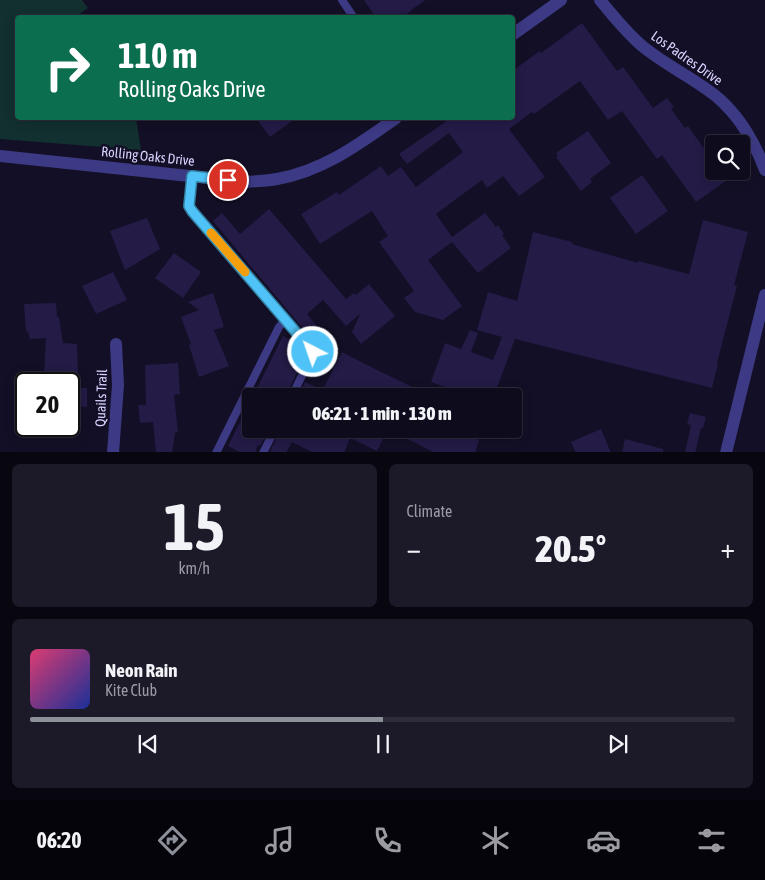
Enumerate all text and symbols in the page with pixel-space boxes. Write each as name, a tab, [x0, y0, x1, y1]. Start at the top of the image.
street label: Los Padres Drive	[648, 28, 726, 88]
icon: right	[35, 35, 100, 100]
text: 110 m	[118, 35, 197, 75]
text: Rolling Oaks Drive	[118, 76, 265, 102]
map controls	[705, 135, 750, 180]
button: search	[705, 135, 750, 180]
street label: Rolling Oaks Drive	[101, 143, 195, 169]
pin	[207, 159, 249, 201]
icon: arrive	[214, 166, 242, 194]
position arrow	[286, 325, 338, 377]
street label: Quails Trail	[92, 369, 110, 427]
speed limit sign: 20	[15, 372, 80, 437]
text: 06:21 · 1 min · 130 m	[312, 402, 452, 424]
text: 15	[164, 489, 225, 564]
text: Climate	[407, 502, 452, 520]
text: 20.5°	[535, 527, 606, 570]
text: −	[407, 532, 421, 564]
text: +	[720, 532, 735, 564]
text: km/h	[178, 559, 210, 577]
text: Neon Rain	[105, 659, 177, 681]
text: Kite Club	[105, 681, 157, 699]
icon: previous	[134, 730, 162, 758]
icon: pause	[369, 730, 397, 758]
icon: next	[604, 730, 632, 758]
icon: directions	[155, 823, 190, 858]
icon: music	[262, 823, 297, 858]
icon: phone	[370, 823, 405, 858]
icon: climate	[478, 823, 513, 858]
icon: car	[586, 823, 621, 858]
icon: filters	[694, 823, 729, 858]
text: 06:20	[36, 827, 82, 853]

